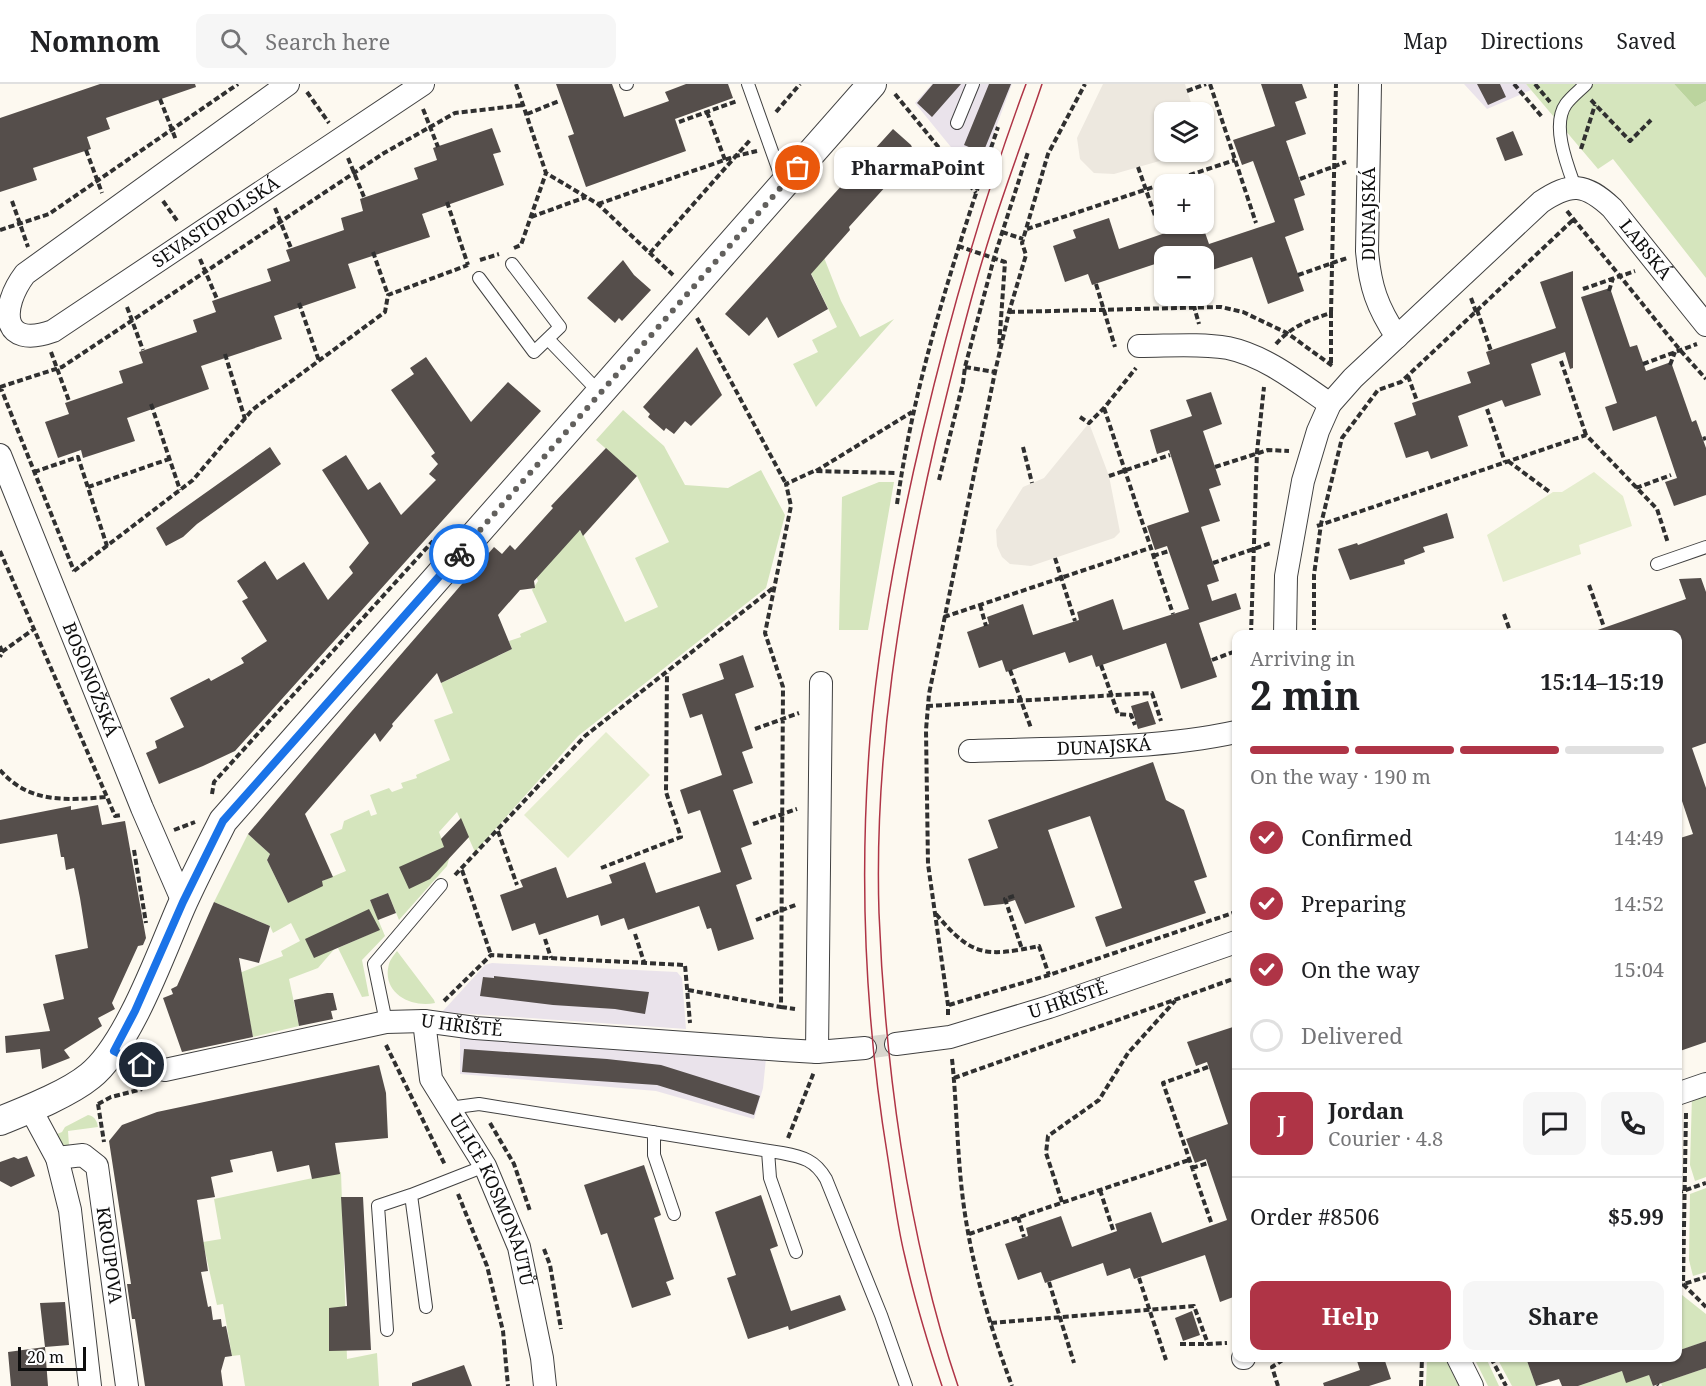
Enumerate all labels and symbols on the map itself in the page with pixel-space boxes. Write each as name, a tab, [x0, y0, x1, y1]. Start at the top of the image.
pin	[772, 142, 823, 193]
callout: PharmaPoint	[834, 147, 1002, 189]
street label: DUNAJSKÁ	[1356, 167, 1380, 261]
street label: SEVASTOPOLSKÁ	[147, 170, 284, 273]
street label: LABSKÁ	[1615, 214, 1678, 284]
courier	[429, 524, 489, 584]
street label: BOSONOŽSKÁ	[58, 618, 125, 740]
street label: DUNAJSKÁ	[1056, 731, 1152, 760]
street label: U HŘIŠTĚ	[1025, 975, 1110, 1024]
street label: U HŘIŠTĚ	[420, 1008, 503, 1041]
pin	[116, 1039, 167, 1090]
street label: ULICE KOSMONAUTŮ	[445, 1109, 540, 1288]
street label: KROUPOVA	[92, 1205, 129, 1305]
scale bar	[18, 1344, 86, 1372]

